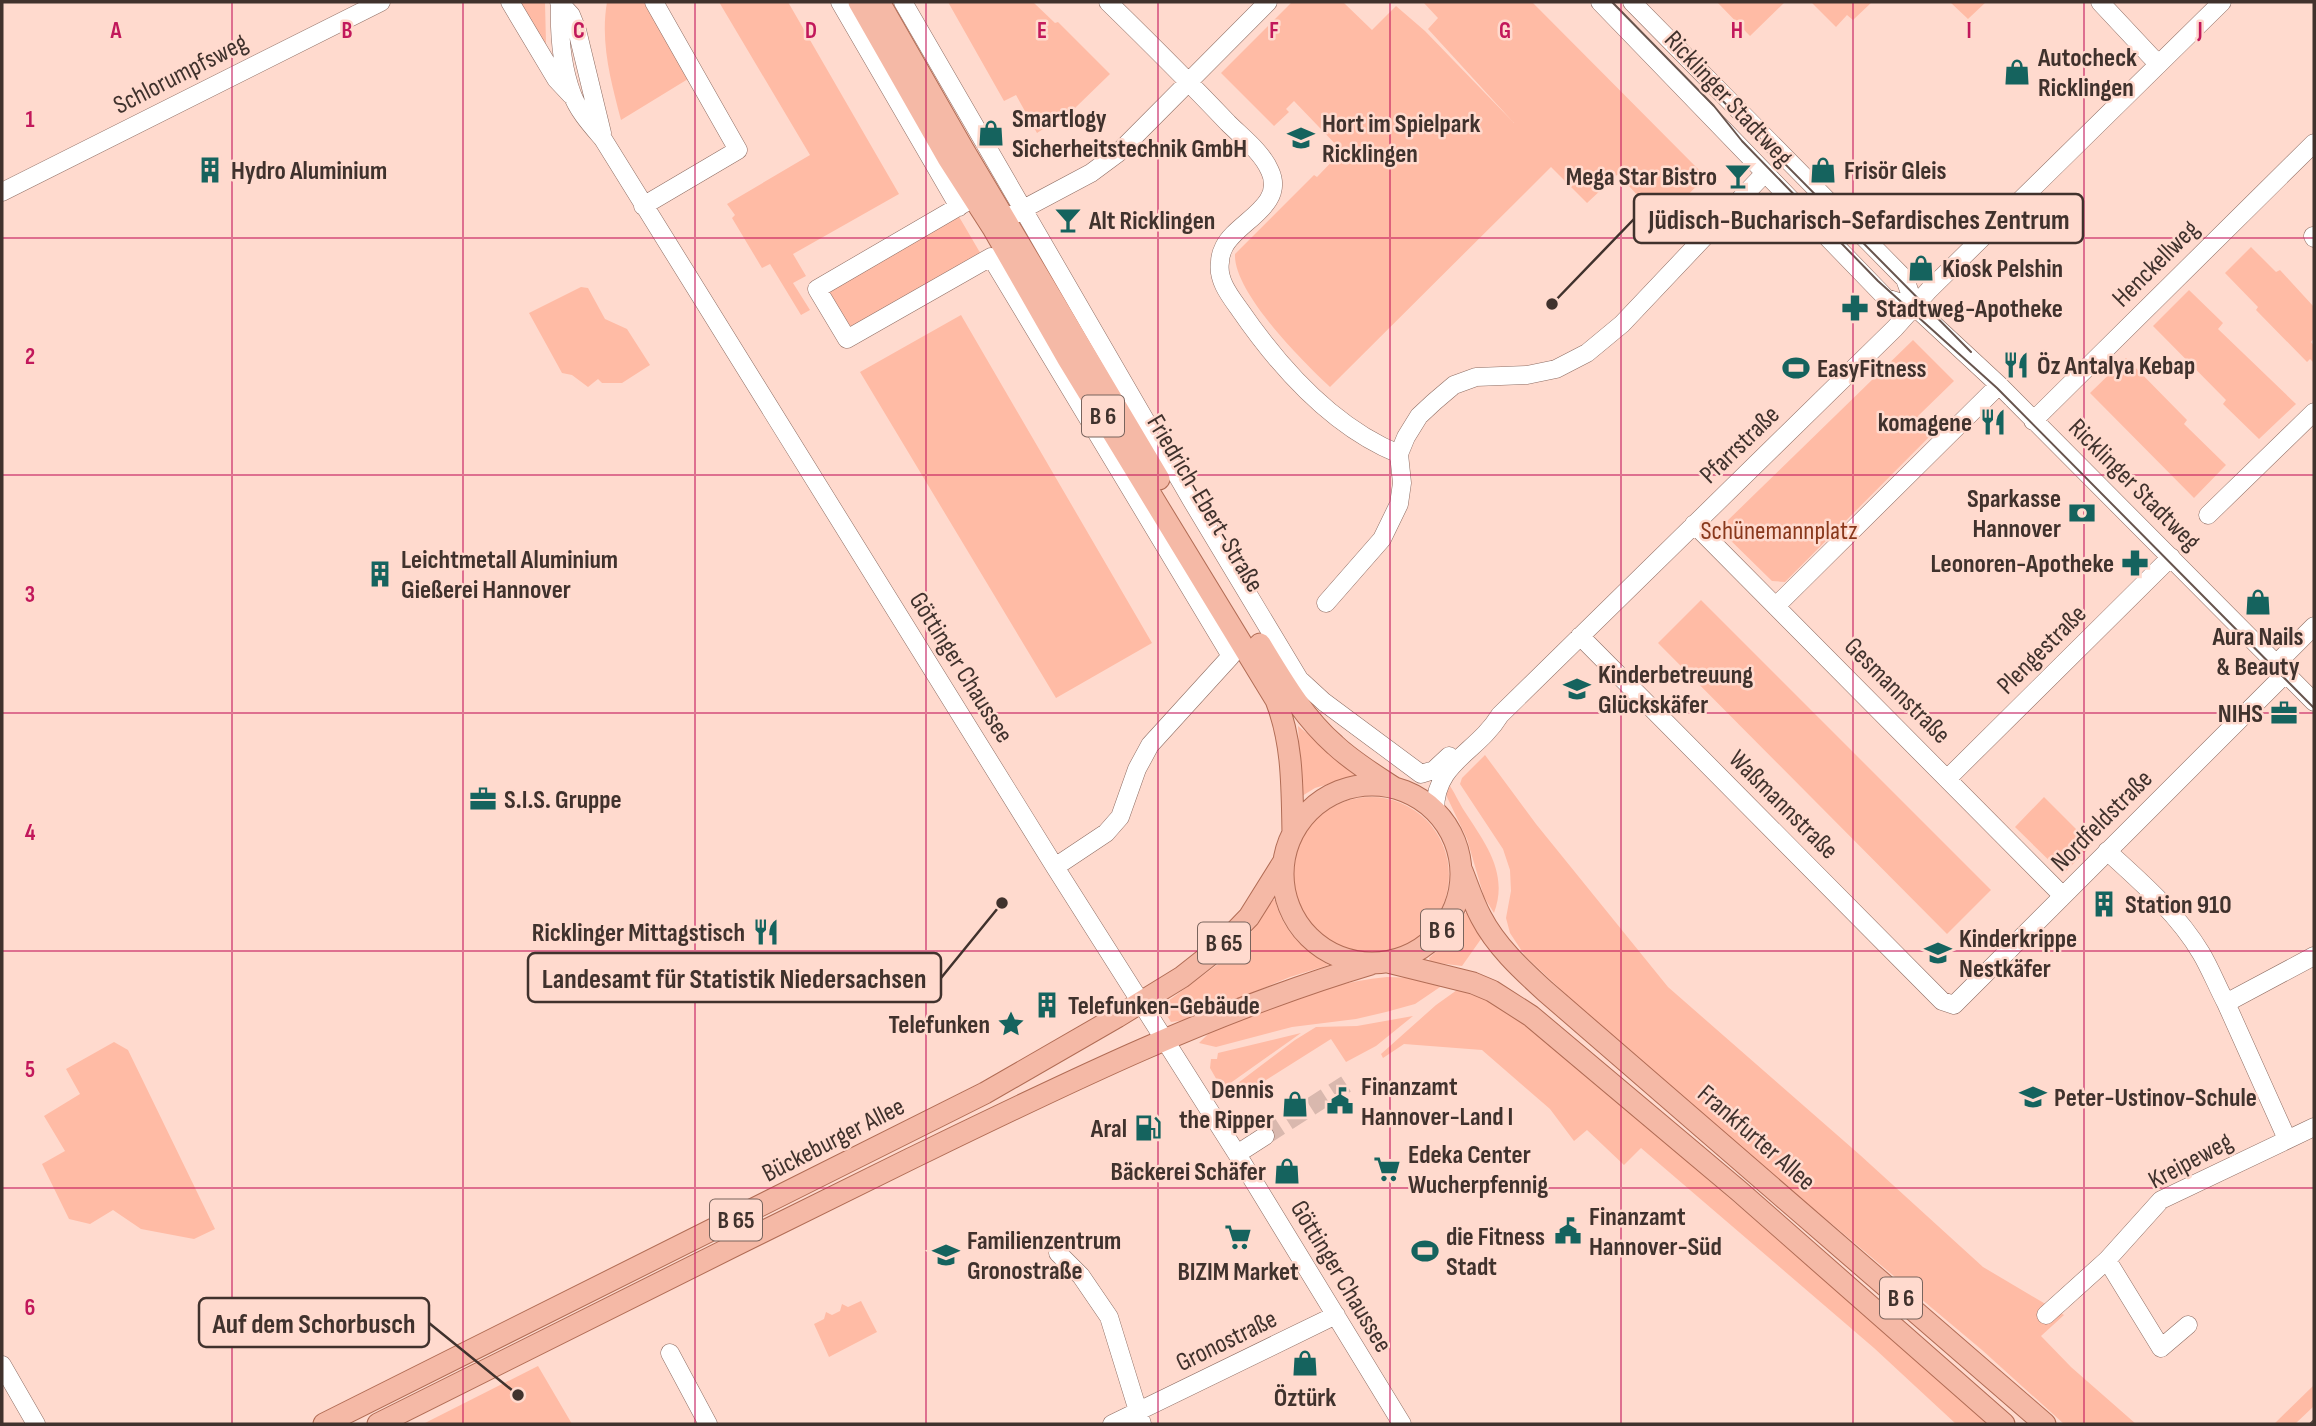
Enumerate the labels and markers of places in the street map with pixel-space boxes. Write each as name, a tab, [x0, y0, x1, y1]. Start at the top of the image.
place label: Autocheck Ricklingen	[2037, 43, 2137, 104]
shop icon: Autocheck Ricklingen	[2002, 57, 2032, 87]
place label: Smartlogy Sicherheitstechnik GmbH	[1012, 104, 1247, 165]
place label: Hort im Spielpark Ricklingen	[1322, 109, 1480, 170]
shop icon: Smartlogy Sicherheitstechnik GmbH	[976, 118, 1006, 148]
school or university icon: Hort im Spielpark Ricklingen	[1286, 123, 1316, 153]
building icon: Hydro Aluminium	[195, 155, 225, 185]
shop icon: Frisör Gleis	[1808, 155, 1838, 185]
place label: Hydro Aluminium	[231, 156, 387, 187]
place label: Frisör Gleis	[1844, 156, 1947, 187]
bar icon: Mega Star Bistro	[1723, 161, 1753, 191]
place label: Mega Star Bistro	[1566, 162, 1717, 193]
callout: Jüdisch-Bucharisch-Sefardisches Zentrum	[1634, 194, 2083, 243]
bar icon: Alt Ricklingen	[1053, 205, 1083, 235]
place label: Alt Ricklingen	[1088, 206, 1215, 237]
shop icon: Kiosk Pelshin	[1906, 253, 1936, 283]
place label: Kiosk Pelshin	[1942, 254, 2063, 285]
pharmacy icon: Stadtweg-Apotheke	[1840, 293, 1870, 323]
place label: Stadtweg-Apotheke	[1876, 294, 2063, 325]
restaurant icon: Öz Antalya Kebap	[2001, 350, 2031, 380]
place label: Öz Antalya Kebap	[2037, 351, 2195, 382]
sports icon: EasyFitness	[1781, 353, 1811, 383]
place label: EasyFitness	[1817, 354, 1927, 385]
restaurant icon: komagene	[1978, 407, 2008, 437]
place label: komagene	[1878, 408, 1972, 439]
place label: Sparkasse Hannover	[1967, 484, 2061, 545]
bank icon: Sparkasse Hannover	[2067, 498, 2097, 528]
place label: Leichtmetall Aluminium Gießerei Hannover	[401, 545, 618, 606]
pharmacy icon: Leonoren-Apotheke	[2120, 548, 2150, 578]
place label: Leonoren-Apotheke	[1930, 549, 2114, 580]
building icon: Leichtmetall Aluminium Gießerei Hannover	[365, 559, 395, 589]
shop icon: Aura Nails & Beauty	[2243, 587, 2273, 617]
place label: Aura Nails & Beauty	[2211, 622, 2304, 683]
place label: Kinderbetreuung Glückskäfer	[1598, 660, 1753, 721]
school or university icon: Kinderbetreuung Glückskäfer	[1562, 674, 1592, 704]
office icon: NIHS	[2269, 698, 2299, 728]
place label: NIHS	[2218, 699, 2263, 730]
office icon: S.I.S. Gruppe	[468, 784, 498, 814]
place label: S.I.S. Gruppe	[504, 785, 622, 816]
building icon: Station 910	[2089, 889, 2119, 919]
place label: Station 910	[2125, 890, 2232, 921]
restaurant icon: Ricklinger Mittagstisch	[751, 917, 781, 947]
place label: Ricklinger Mittagstisch	[532, 918, 745, 949]
place label: Kinderkrippe Nestkäfer	[1959, 924, 2077, 985]
school or university icon: Kinderkrippe Nestkäfer	[1923, 938, 1953, 968]
callout: Landesamt für Statistik Niedersachsen	[528, 953, 941, 1002]
building icon: Telefunken-Gebäude	[1032, 990, 1062, 1020]
place label: Telefunken-Gebäude	[1068, 991, 1260, 1022]
place icon: Telefunken	[996, 1009, 1026, 1039]
place label: Telefunken	[889, 1010, 990, 1041]
place label: Finanzamt Hannover-Land I	[1361, 1072, 1513, 1133]
place label: Dennis the Ripper	[1179, 1075, 1274, 1136]
school or university icon: Peter-Ustinov-Schule	[2018, 1082, 2048, 1112]
place label: Peter-Ustinov-Schule	[2054, 1083, 2257, 1114]
public building icon: Finanzamt Hannover-Land I	[1325, 1086, 1355, 1116]
shop icon: Dennis the Ripper	[1280, 1089, 1310, 1119]
fuel station icon: Aral	[1133, 1113, 1163, 1143]
place label: Aral	[1090, 1114, 1127, 1145]
place label: Edeka Center Wucherpfennig	[1408, 1140, 1548, 1201]
supermarket icon: Edeka Center Wucherpfennig	[1372, 1154, 1402, 1184]
shop icon: Bäckerei Schäfer	[1272, 1156, 1302, 1186]
place label: Bäckerei Schäfer	[1110, 1157, 1266, 1188]
place label: Finanzamt Hannover-Süd	[1589, 1202, 1722, 1263]
public building icon: Finanzamt Hannover-Süd	[1553, 1216, 1583, 1246]
supermarket icon: BIZIM Market	[1223, 1222, 1253, 1252]
place label: die Fitness Stadt	[1446, 1222, 1545, 1283]
place label: Familienzentrum Gronostraße	[967, 1226, 1121, 1287]
sports icon: die Fitness Stadt	[1410, 1236, 1440, 1266]
school or university icon: Familienzentrum Gronostraße	[931, 1240, 961, 1270]
place label: BIZIM Market	[1177, 1257, 1299, 1288]
callout: Auf dem Schorbusch	[199, 1298, 429, 1347]
shop icon: Öztürk	[1290, 1348, 1320, 1378]
place label: Öztürk	[1274, 1383, 1336, 1414]

